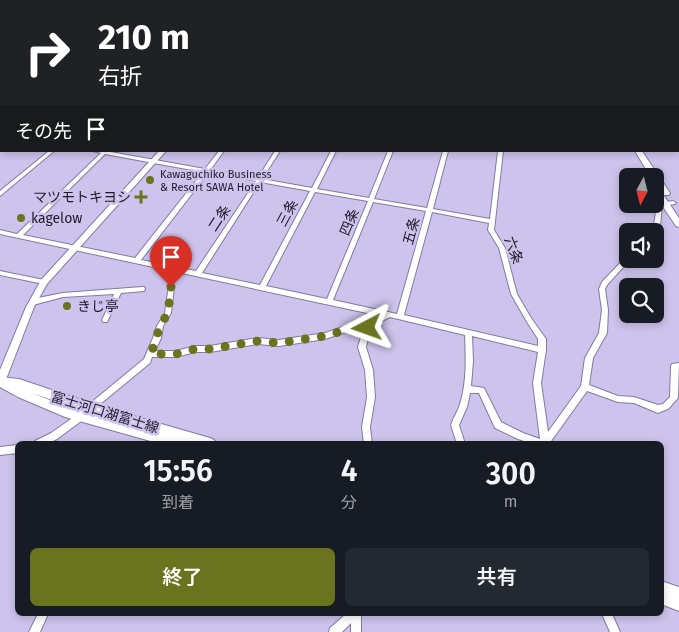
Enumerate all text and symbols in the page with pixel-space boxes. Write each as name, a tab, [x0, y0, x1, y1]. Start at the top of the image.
text: 210 m	[98, 16, 190, 58]
icon: right	[15, 20, 80, 85]
text: 右折	[98, 63, 142, 90]
icon: arrive	[82, 115, 110, 143]
text: その先	[15, 120, 72, 143]
place label: Kawaguchiko Business & Resort SAWA Hotel	[160, 168, 272, 194]
north arrow	[619, 168, 664, 212]
map controls	[619, 168, 664, 323]
marker: Kawaguchiko Business & Resort SAWA Hotel	[144, 174, 156, 186]
place label: マツモトキヨシ	[33, 189, 131, 206]
marker: マツモトキヨシ	[135, 191, 147, 203]
street label: 三条	[273, 197, 302, 230]
street label: 二条	[205, 202, 234, 235]
street label: 四条	[336, 206, 363, 238]
place label: kagelow	[31, 210, 82, 227]
marker: kagelow	[15, 212, 27, 224]
street label: 五条	[400, 215, 423, 247]
button: sound	[619, 223, 664, 268]
street label: 六条	[501, 234, 526, 266]
pin	[150, 236, 192, 287]
icon: arrive	[157, 243, 185, 271]
button: search	[619, 278, 664, 323]
place label: きじ亭	[77, 298, 119, 315]
marker: きじ亭	[61, 300, 73, 312]
position arrow	[340, 301, 392, 353]
street label: 富士河口湖富士線	[49, 388, 161, 437]
text: 15:56	[143, 453, 213, 489]
text: 4	[341, 453, 357, 489]
text: 300	[486, 456, 536, 492]
text: m	[504, 492, 518, 511]
text: 到着	[162, 493, 194, 512]
text: 分	[341, 493, 357, 512]
button: 終了	[30, 548, 335, 606]
button: 共有	[345, 548, 649, 606]

